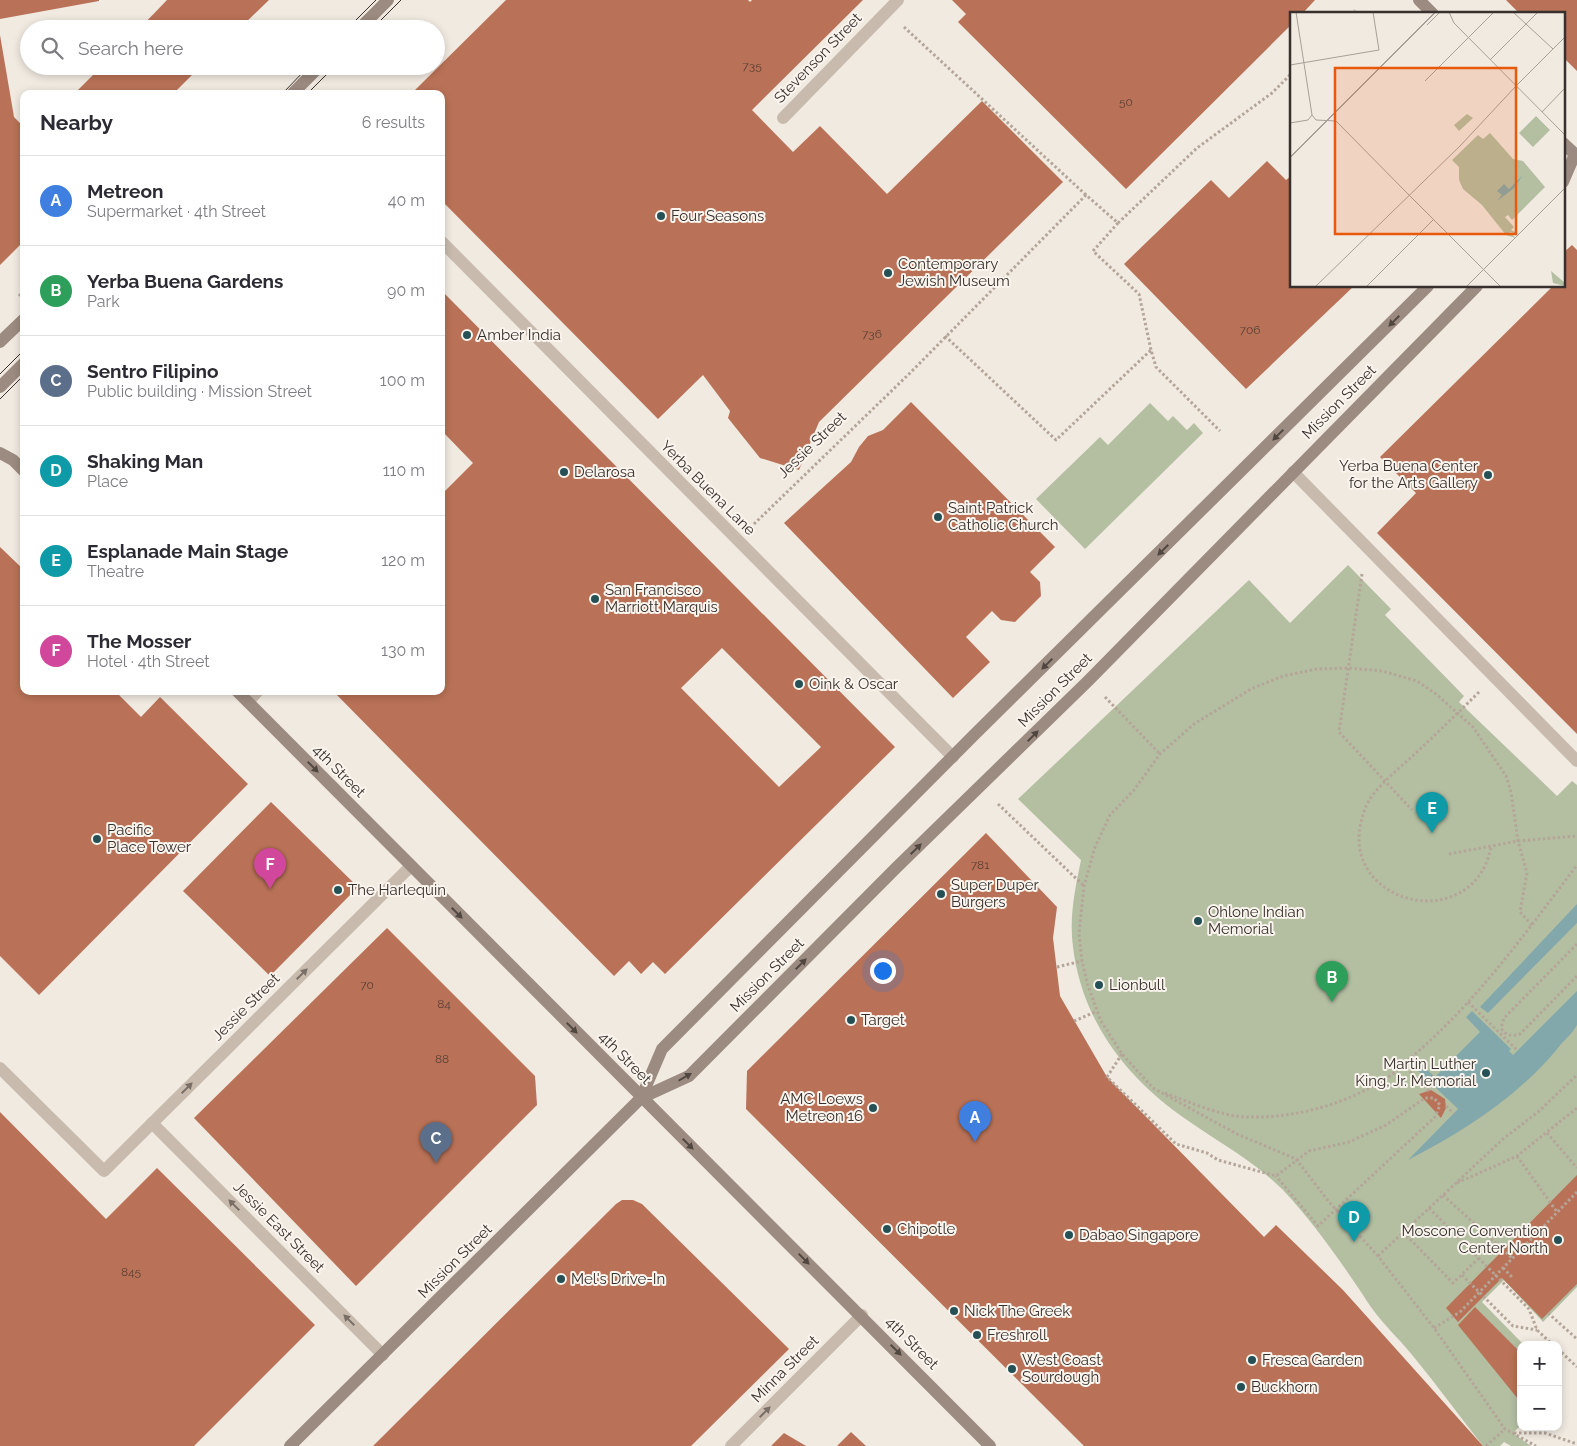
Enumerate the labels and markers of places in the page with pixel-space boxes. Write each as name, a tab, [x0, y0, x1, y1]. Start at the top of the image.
place label: Four Seasons	[671, 207, 764, 225]
marker: Four Seasons	[655, 210, 667, 222]
place label: Contemporary Jewish Museum	[898, 255, 1010, 290]
marker: Contemporary Jewish Museum	[882, 267, 894, 279]
place label: Amber India	[477, 326, 561, 344]
marker: Amber India	[461, 329, 473, 341]
place label: Yerba Buena Center for the Arts Gallery	[1339, 457, 1479, 492]
place label: Delarosa	[574, 463, 635, 481]
marker: Delarosa	[558, 466, 570, 478]
marker: Yerba Buena Center for the Arts Gallery	[1482, 469, 1494, 481]
place label: Saint Patrick Catholic Church	[948, 499, 1058, 534]
marker: Saint Patrick Catholic Church	[932, 511, 944, 523]
place label: San Francisco Marriott Marquis	[605, 581, 718, 616]
marker: San Francisco Marriott Marquis	[589, 593, 601, 605]
place label: Oink & Oscar	[809, 675, 899, 693]
marker: Oink & Oscar	[793, 678, 805, 690]
pin: E	[1416, 792, 1448, 833]
place label: Pacific Place Tower	[107, 821, 192, 856]
marker: Pacific Place Tower	[91, 833, 103, 845]
pin: F	[254, 848, 286, 889]
place label: Super Duper Burgers	[951, 876, 1040, 911]
place label: The Harlequin	[348, 881, 446, 899]
marker: The Harlequin	[332, 884, 344, 896]
marker: Super Duper Burgers	[935, 888, 947, 900]
place label: Ohlone Indian Memorial	[1208, 903, 1304, 938]
marker: Ohlone Indian Memorial	[1192, 915, 1204, 927]
pin: B	[1316, 961, 1348, 1002]
place label: Lionbull	[1109, 976, 1166, 994]
marker: Lionbull	[1093, 979, 1105, 991]
place label: Target	[861, 1011, 905, 1029]
marker: Target	[845, 1014, 857, 1026]
place label: Martin Luther King, Jr. Memorial	[1355, 1055, 1477, 1090]
marker: Martin Luther King, Jr. Memorial	[1480, 1067, 1492, 1079]
place label: AMC Loews Metreon 16	[780, 1090, 863, 1125]
pin: A	[959, 1101, 991, 1142]
marker: AMC Loews Metreon 16	[867, 1102, 879, 1114]
pin: C	[420, 1122, 452, 1163]
pin: D	[1338, 1201, 1370, 1242]
place label: Chipotle	[897, 1220, 955, 1238]
place label: Moscone Convention Center North	[1401, 1222, 1548, 1257]
marker: Chipotle	[881, 1223, 893, 1235]
place label: Dabao Singapore	[1079, 1226, 1199, 1244]
marker: Dabao Singapore	[1063, 1229, 1075, 1241]
marker: Moscone Convention Center North	[1552, 1234, 1564, 1246]
place label: Mel's Drive-In	[571, 1270, 665, 1288]
marker: Mel's Drive-In	[555, 1273, 567, 1285]
place label: Nick The Greek	[964, 1302, 1070, 1320]
marker: Nick The Greek	[948, 1305, 960, 1317]
place label: Freshroll	[987, 1326, 1048, 1344]
marker: Freshroll	[971, 1329, 983, 1341]
place label: West Coast Sourdough	[1022, 1351, 1101, 1386]
place label: Fresca Garden	[1262, 1351, 1362, 1369]
marker: Fresca Garden	[1246, 1354, 1258, 1366]
marker: West Coast Sourdough	[1006, 1363, 1018, 1375]
place label: Buckhorn	[1251, 1378, 1318, 1396]
marker: Buckhorn	[1235, 1381, 1247, 1393]

